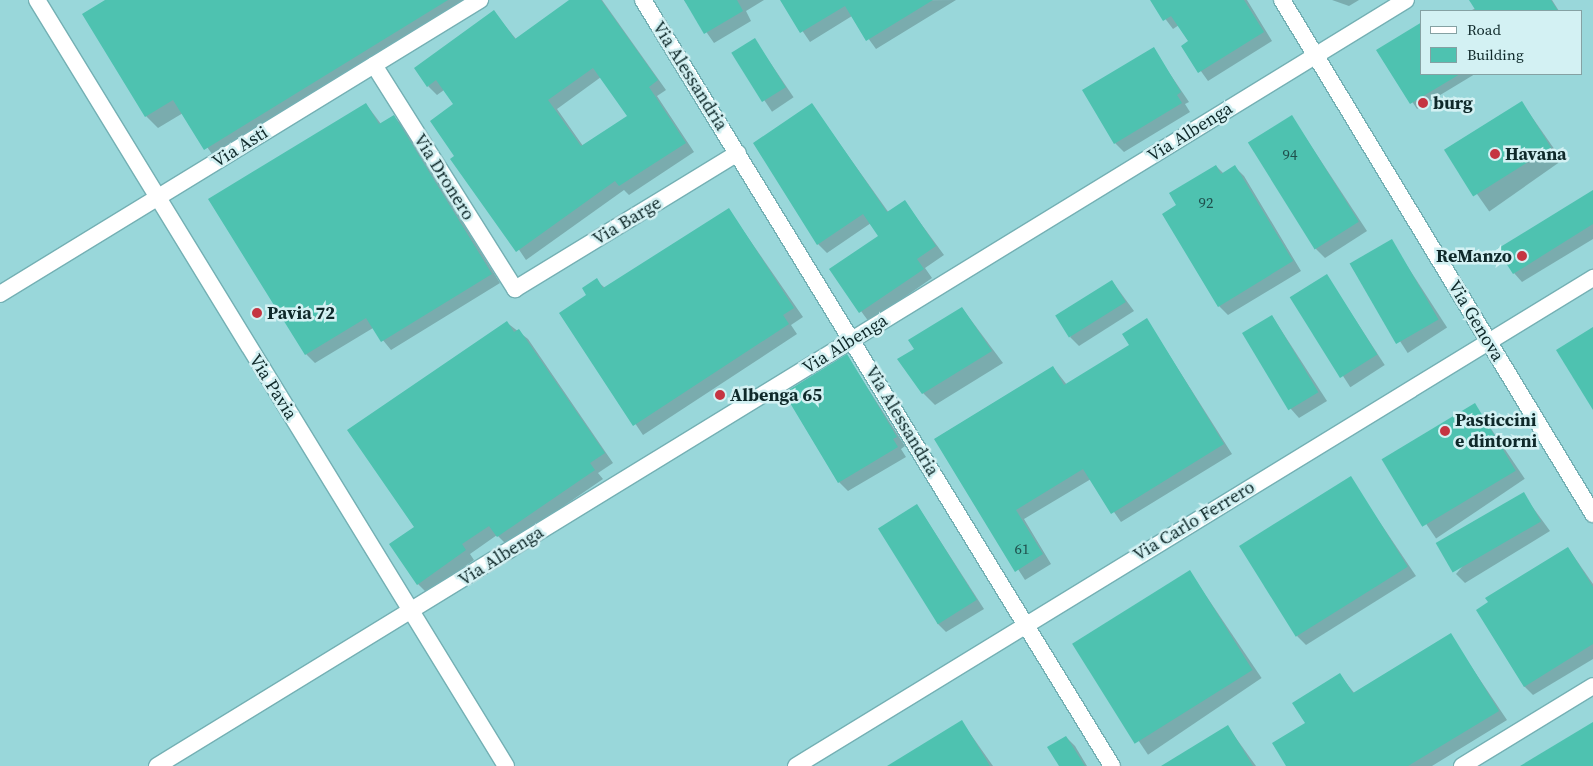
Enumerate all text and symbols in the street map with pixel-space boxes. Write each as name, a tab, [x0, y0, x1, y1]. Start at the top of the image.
legend	[1420, 10, 1583, 75]
street label: Via Alessandria	[648, 17, 732, 135]
text: Road	[1467, 19, 1501, 40]
text: Building	[1467, 44, 1524, 65]
place label: burg	[1433, 92, 1473, 114]
street label: Via Albenga	[1143, 97, 1237, 167]
marker: burg	[1417, 97, 1429, 109]
street label: Via Asti	[208, 122, 272, 172]
street label: Via Dronero	[409, 130, 479, 224]
place label: Havana	[1505, 143, 1567, 165]
house number: 94	[1283, 146, 1297, 164]
marker: Havana	[1489, 148, 1501, 160]
street label: Via Barge	[589, 192, 665, 250]
house number: 92	[1199, 194, 1213, 212]
place label: ReManzo	[1436, 245, 1512, 267]
marker: ReManzo	[1516, 250, 1528, 262]
street label: Via Genova	[1443, 277, 1509, 365]
place label: Pavia 72	[267, 302, 335, 324]
marker: Pavia 72	[251, 307, 263, 319]
street label: Via Albenga	[798, 309, 892, 379]
street label: Via Pavia	[244, 350, 302, 424]
street label: Via Alessandria	[861, 362, 943, 480]
place label: Albenga 65	[730, 384, 822, 406]
marker: Albenga 65	[714, 389, 726, 401]
place label: Pasticcini e dintorni	[1455, 410, 1537, 452]
marker: Pasticcini e dintorni	[1439, 425, 1451, 437]
street label: Via Carlo Ferrero	[1129, 476, 1259, 566]
street label: Via Albenga	[454, 521, 548, 591]
house number: 61	[1015, 540, 1029, 558]

